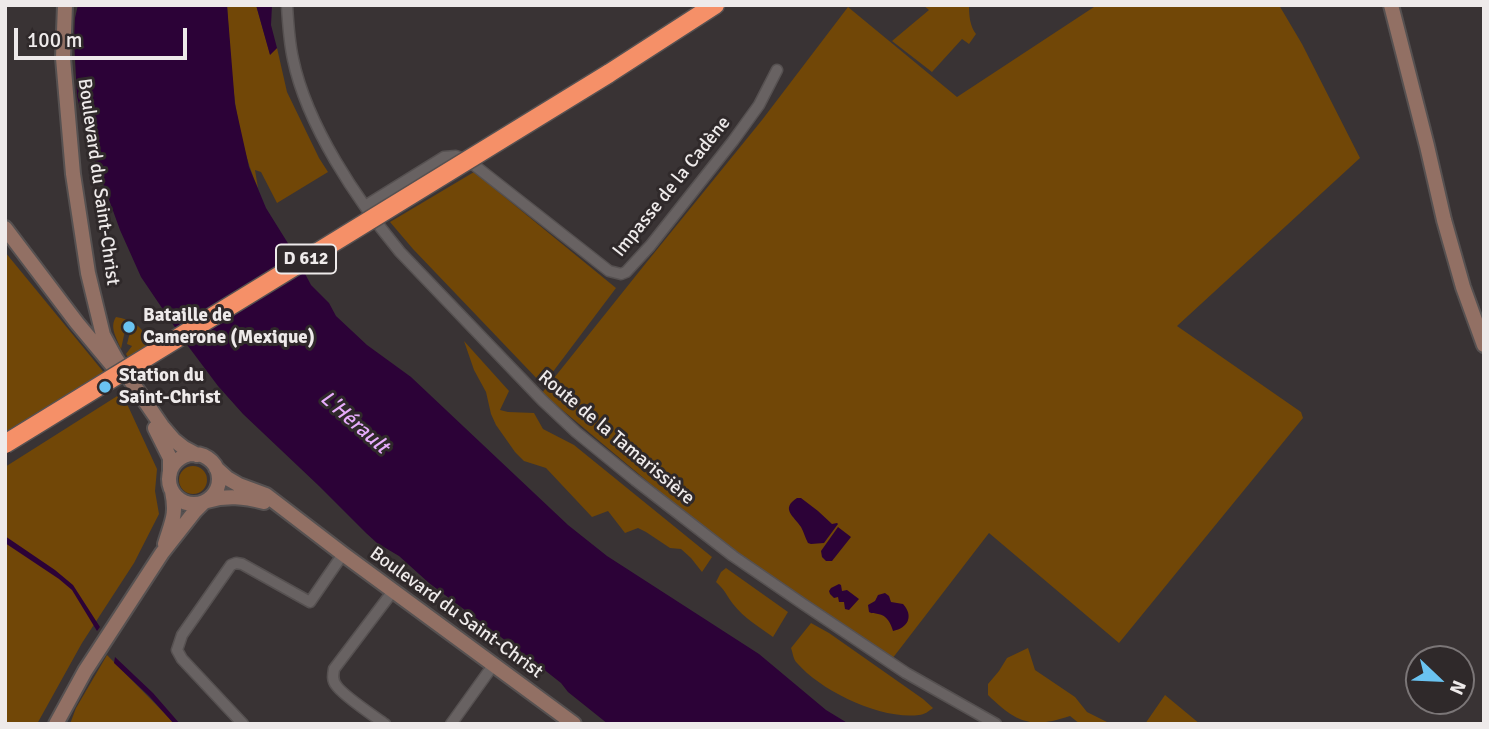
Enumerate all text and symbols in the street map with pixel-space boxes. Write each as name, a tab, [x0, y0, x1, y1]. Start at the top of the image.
scale bar	[18, 14, 191, 58]
text: 100 m	[27, 27, 82, 53]
street label: Boulevard du Saint-Christ	[72, 77, 124, 287]
street label: Impasse de la Cadène	[608, 112, 736, 262]
road number: D 612	[276, 244, 336, 274]
place label: Bataille de Camerone (Mexique)	[143, 305, 315, 349]
marker: Bataille de Camerone (Mexique)	[121, 319, 137, 335]
place label: Station du Saint-Christ	[119, 365, 221, 409]
street label: Route de la Tamarissière	[533, 366, 699, 510]
marker: Station du Saint-Christ	[97, 379, 113, 395]
water label: L'Hérault	[315, 386, 393, 460]
street label: Boulevard du Saint-Christ	[365, 542, 547, 684]
north arrow	[1405, 645, 1475, 715]
text: N	[1444, 677, 1471, 698]

